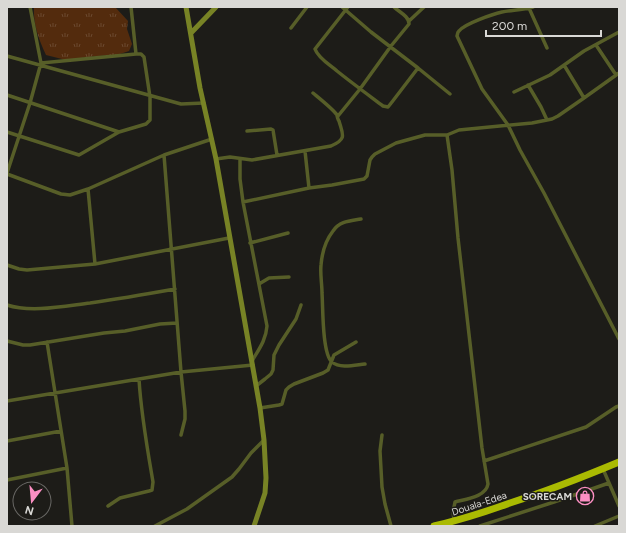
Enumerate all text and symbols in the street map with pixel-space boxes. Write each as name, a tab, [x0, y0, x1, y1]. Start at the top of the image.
scale bar	[486, 12, 601, 38]
text: 200 m	[492, 19, 527, 33]
north arrow	[12, 481, 52, 521]
shop icon: SORECAM	[575, 486, 595, 506]
street label: Douala-Edea	[450, 488, 508, 518]
place label: SORECAM	[523, 490, 572, 503]
text: N	[23, 503, 35, 518]

